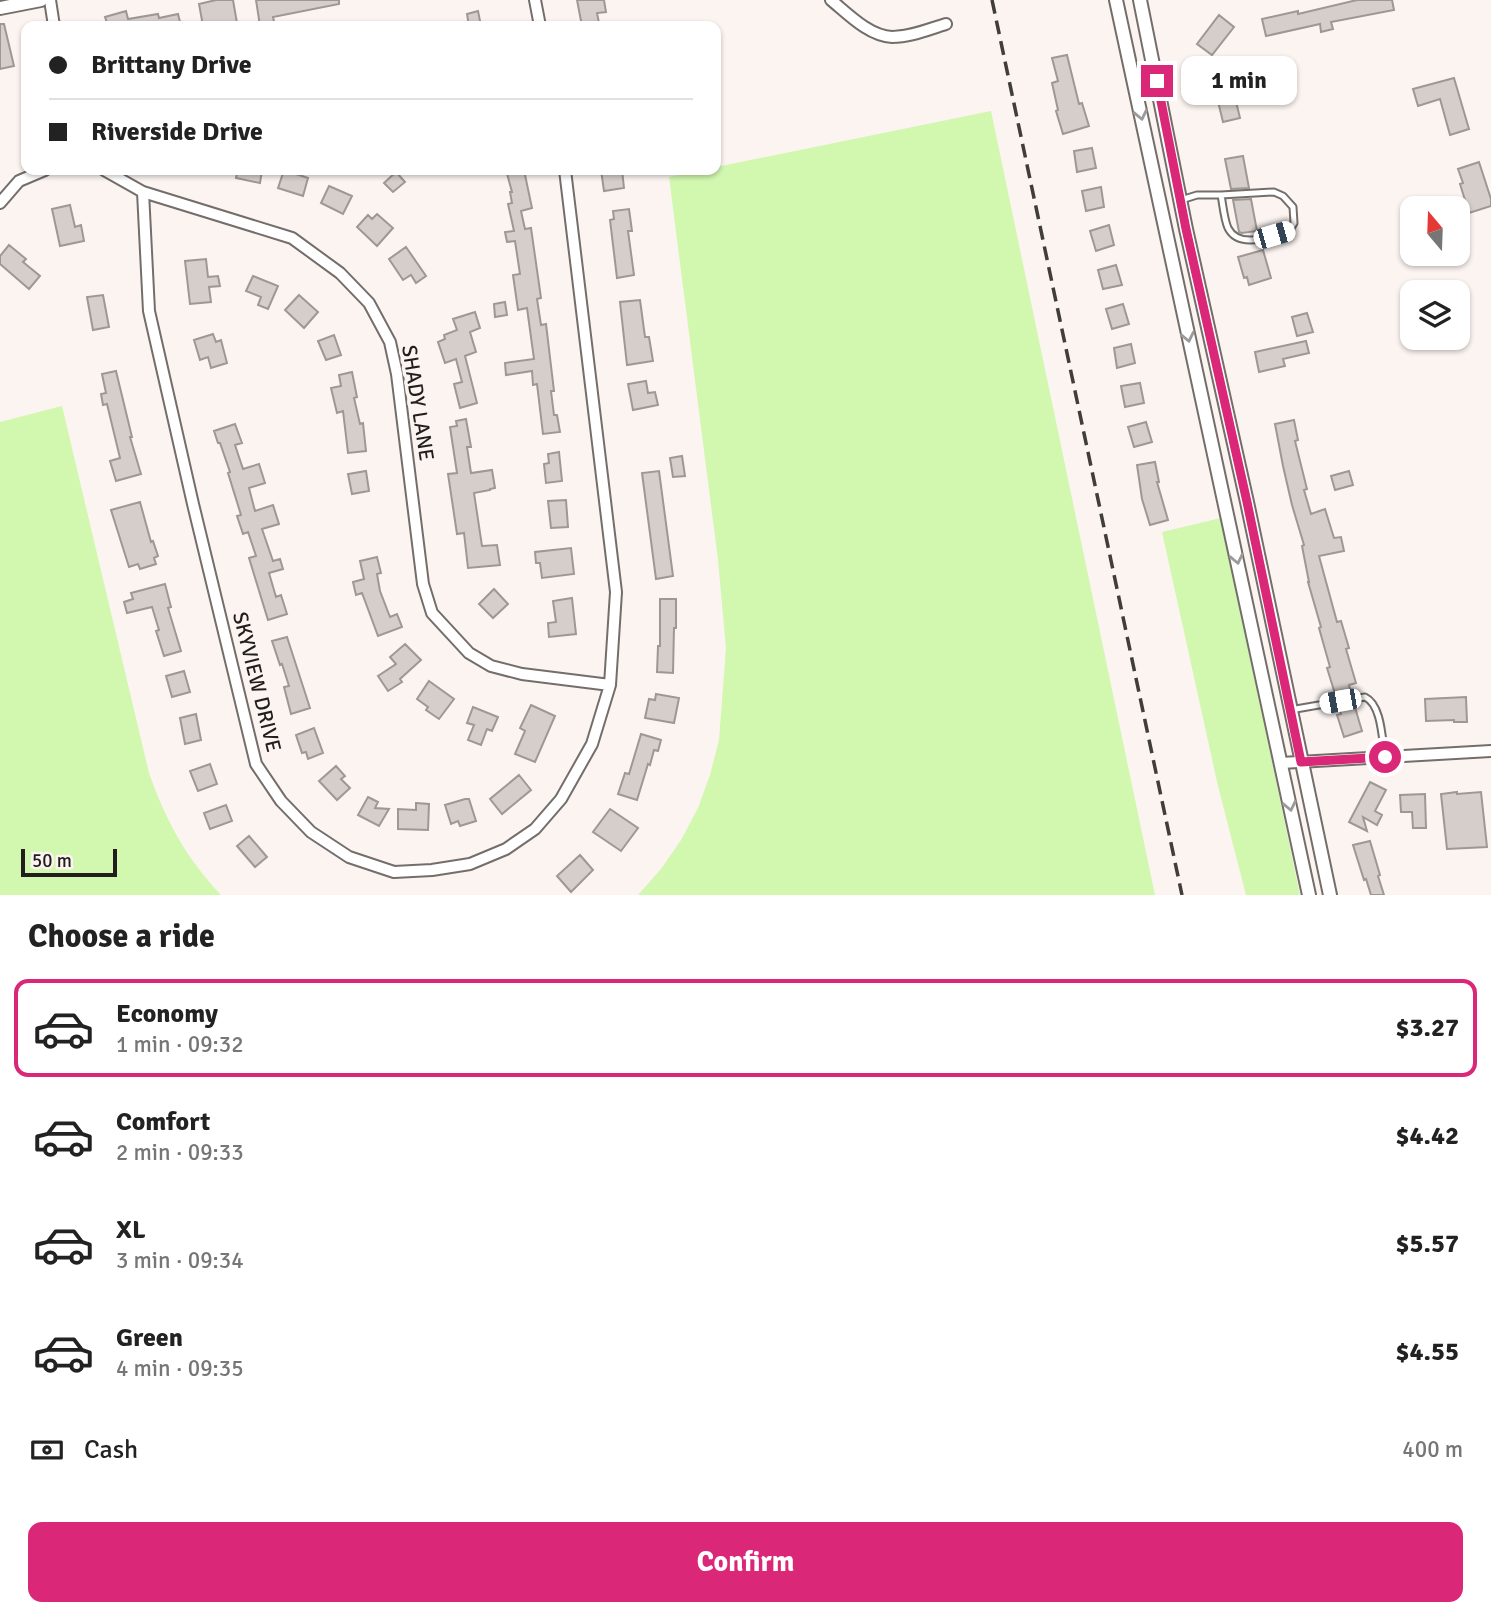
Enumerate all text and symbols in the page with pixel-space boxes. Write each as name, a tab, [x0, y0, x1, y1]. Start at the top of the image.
text: Brittany Drive	[91, 49, 252, 81]
callout: 1 min	[1182, 56, 1297, 106]
route end	[1141, 65, 1173, 97]
text: 1 min	[1211, 66, 1267, 95]
one-way arrow	[1132, 109, 1147, 121]
text: Riverside Drive	[91, 116, 263, 148]
north arrow	[1400, 196, 1470, 266]
map controls	[1400, 196, 1470, 350]
car	[1251, 219, 1298, 251]
button: layers	[1400, 280, 1470, 350]
one-way arrow	[1180, 331, 1195, 343]
street label: SHADY LANE	[396, 343, 440, 463]
one-way arrow	[1228, 553, 1243, 565]
street label: SKYVIEW DRIVE	[227, 609, 287, 755]
car	[1318, 687, 1363, 715]
route start	[1369, 741, 1401, 773]
one-way arrow	[1281, 800, 1296, 812]
scale bar	[21, 846, 117, 878]
text: 50 m	[32, 849, 72, 873]
text: Choose a ride	[28, 917, 215, 956]
icon: car	[32, 997, 95, 1060]
text: Economy	[116, 998, 218, 1030]
text: $3.27	[1395, 1012, 1459, 1044]
text: 1 min · 09:32	[116, 1030, 244, 1059]
icon: car	[32, 1105, 95, 1168]
text: Comfort	[116, 1106, 210, 1138]
text: $4.42	[1395, 1120, 1459, 1152]
text: 2 min · 09:33	[116, 1138, 244, 1167]
icon: car	[32, 1213, 95, 1276]
text: XL	[116, 1214, 146, 1246]
text: $5.57	[1395, 1228, 1459, 1260]
text: 3 min · 09:34	[116, 1246, 244, 1275]
icon: car	[32, 1321, 95, 1384]
text: Green	[116, 1322, 183, 1354]
text: $4.55	[1395, 1336, 1459, 1368]
text: 4 min · 09:35	[116, 1354, 244, 1383]
icon: cash	[28, 1431, 66, 1469]
text: Cash	[84, 1434, 138, 1466]
text: 400 m	[1402, 1435, 1463, 1464]
button: Confirm	[28, 1522, 1463, 1602]

